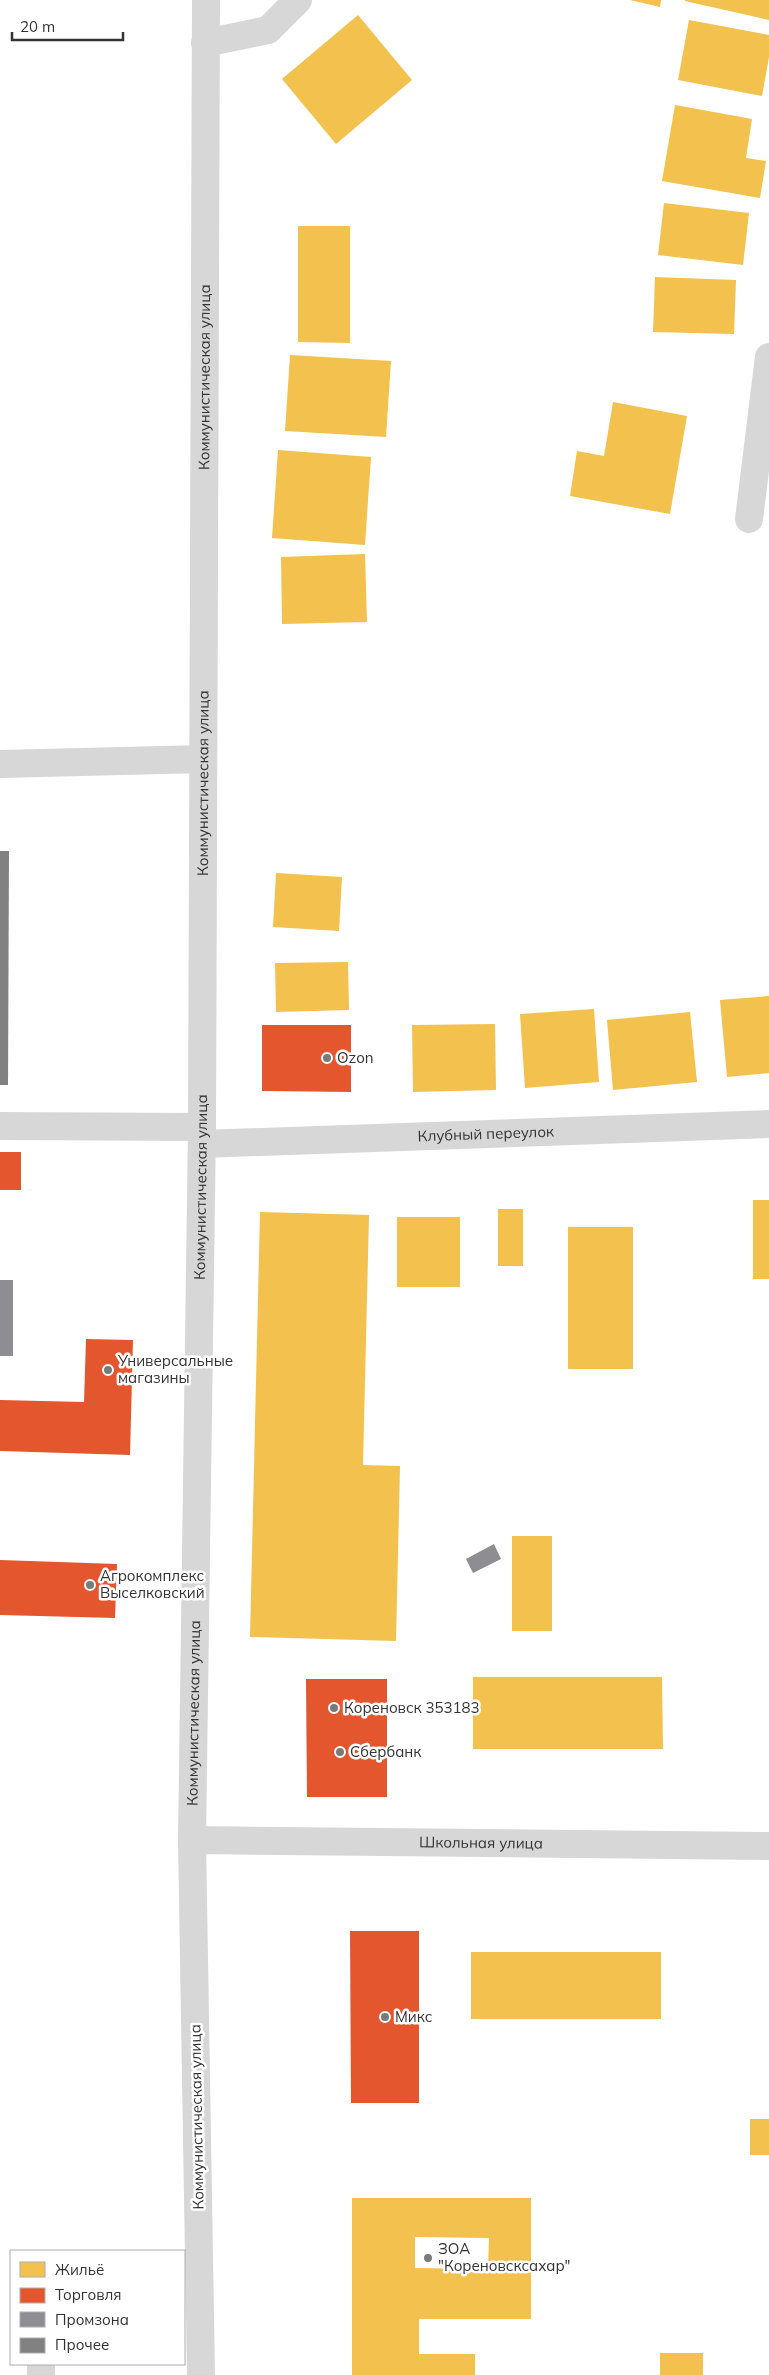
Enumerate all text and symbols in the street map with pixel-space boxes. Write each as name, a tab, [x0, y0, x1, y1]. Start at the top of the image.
scale bar	[12, 10, 124, 42]
text: 20 m	[20, 17, 55, 36]
street label: Коммунистическая улица	[194, 284, 214, 470]
street label: Коммунистическая улица	[193, 690, 213, 876]
place label: Ozon	[337, 1048, 374, 1067]
marker: Ozon	[321, 1052, 333, 1064]
street label: Коммунистическая улица	[190, 1094, 211, 1280]
street label: Клубный переулок	[417, 1122, 555, 1145]
place label: Универсальные магазины	[117, 1351, 233, 1387]
marker: Универсальные магазины	[102, 1364, 114, 1376]
place label: Агрокомплекс Выселковский	[100, 1566, 205, 1602]
marker: Агрокомплекс Выселковский	[84, 1579, 96, 1591]
street label: Коммунистическая улица	[182, 1620, 204, 1806]
place label: Кореновск 353183	[344, 1698, 480, 1717]
marker: Кореновск 353183	[328, 1702, 340, 1714]
place label: Сбербанк	[350, 1742, 422, 1761]
marker: Сбербанк	[334, 1746, 346, 1758]
street label: Школьная улица	[419, 1832, 543, 1853]
place label: Микс	[395, 2007, 432, 2026]
marker: Микс	[379, 2011, 391, 2023]
street label: Коммунистическая улица	[185, 2024, 208, 2210]
place label: ЗОА "Кореновсксахар"	[438, 2239, 571, 2275]
legend	[10, 2250, 185, 2365]
marker: ЗОА "Кореновсксахар"	[422, 2252, 434, 2264]
text: Жильё	[55, 2260, 104, 2279]
text: Торговля	[55, 2285, 122, 2304]
text: Промзона	[55, 2310, 129, 2329]
text: Прочее	[55, 2335, 109, 2354]

